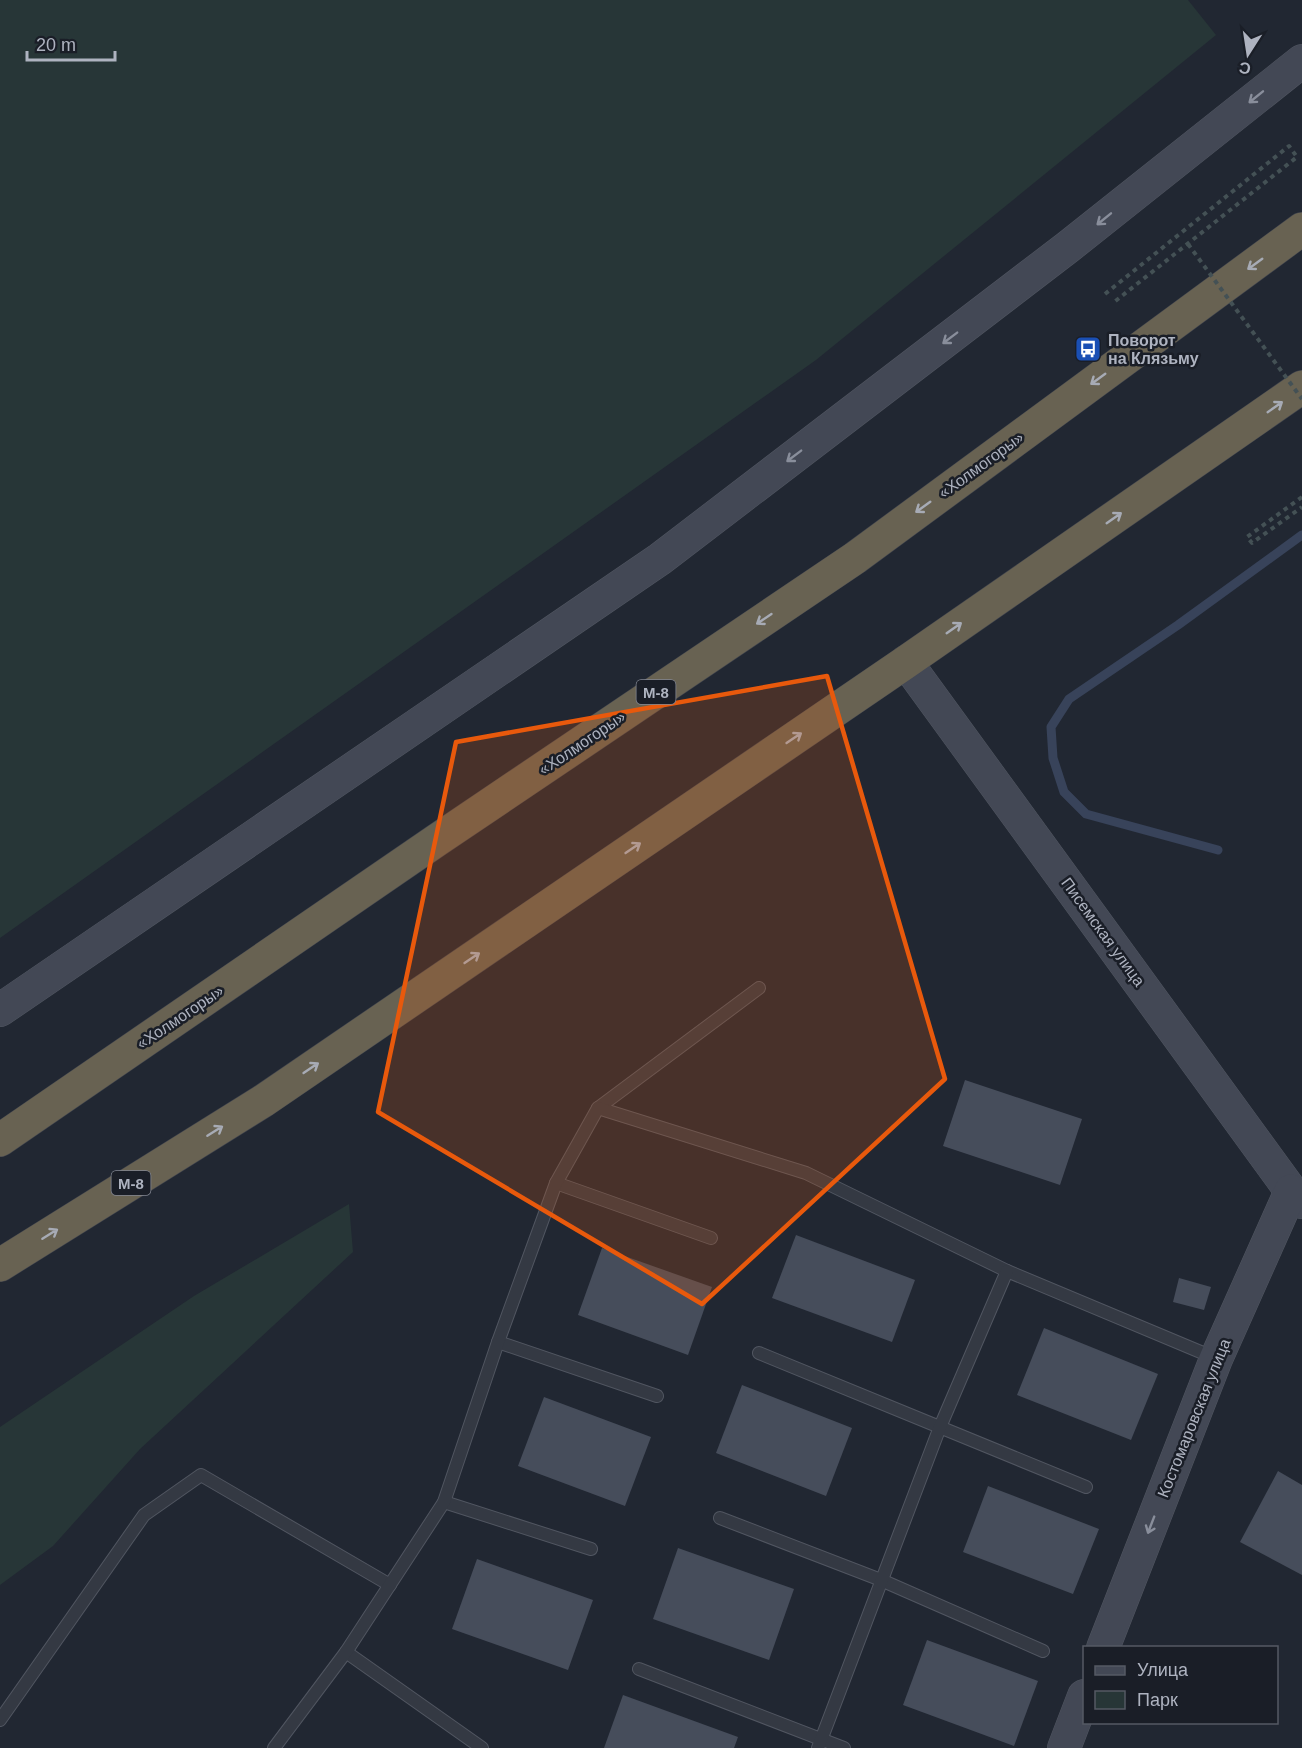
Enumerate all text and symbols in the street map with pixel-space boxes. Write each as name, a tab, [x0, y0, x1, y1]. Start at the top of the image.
scale bar	[27, 24, 116, 62]
north arrow	[1218, 24, 1278, 84]
text: 20 m	[36, 35, 76, 55]
text: С	[1237, 59, 1252, 78]
one-way arrow	[1248, 91, 1264, 104]
one-way arrow	[1096, 213, 1112, 226]
one-way arrow	[1247, 258, 1263, 270]
one-way arrow	[942, 332, 958, 345]
place label: Поворот на Клязьму	[1108, 332, 1199, 367]
bus stop icon: Поворот на Клязьму	[1073, 334, 1103, 364]
one-way arrow	[1090, 373, 1106, 386]
one-way arrow	[1266, 401, 1283, 413]
street label: «Холмогоры»	[935, 428, 1027, 502]
one-way arrow	[787, 450, 803, 463]
one-way arrow	[916, 501, 932, 513]
one-way arrow	[1106, 512, 1122, 524]
one-way arrow	[756, 613, 773, 625]
one-way arrow	[945, 622, 961, 634]
road number: М-8	[636, 680, 676, 704]
street label: «Холмогоры»	[535, 708, 629, 778]
one-way arrow	[785, 732, 801, 744]
one-way arrow	[624, 842, 641, 854]
street label: Писемская улица	[1058, 875, 1148, 990]
one-way arrow	[463, 952, 480, 964]
street label: «Холмогоры»	[133, 982, 227, 1052]
one-way arrow	[302, 1062, 319, 1074]
one-way arrow	[206, 1124, 223, 1136]
road number: М-8	[112, 1171, 150, 1195]
one-way arrow	[41, 1227, 58, 1239]
street label: Костомаровская улица	[1154, 1336, 1234, 1500]
one-way arrow	[1145, 1516, 1156, 1534]
legend	[1083, 1646, 1278, 1724]
text: Улица	[1137, 1660, 1189, 1680]
text: Парк	[1137, 1690, 1178, 1710]

